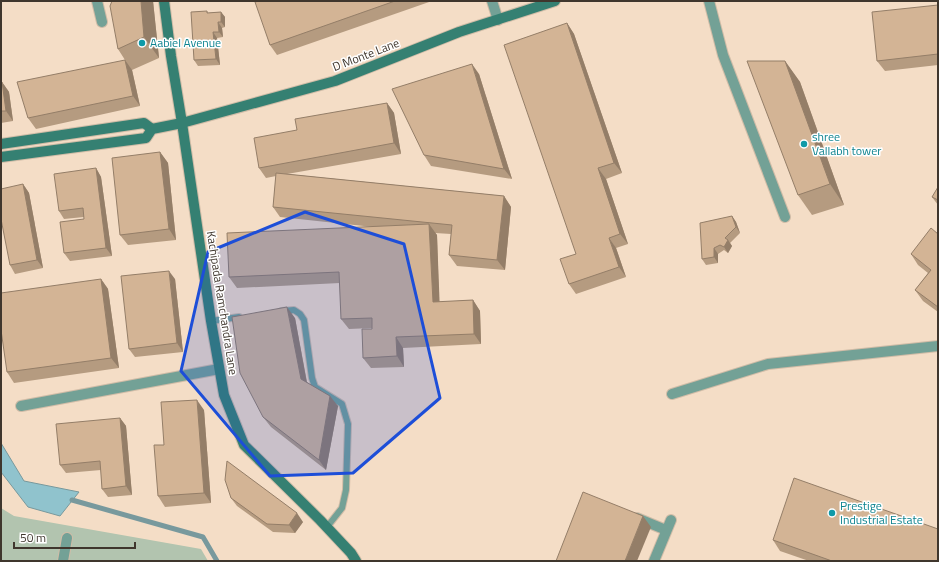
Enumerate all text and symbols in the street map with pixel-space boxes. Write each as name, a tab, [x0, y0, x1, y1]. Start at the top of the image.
place label: Aabiel Avenue	[150, 33, 221, 52]
street label: D Monte Lane	[330, 33, 402, 76]
marker: Aabiel Avenue	[137, 38, 147, 48]
place label: shree Vallabh tower	[812, 127, 881, 160]
marker: shree Vallabh tower	[799, 139, 809, 149]
street label: Kachipada Ramchandra Lane	[202, 230, 243, 376]
place label: Prestige Industrial Estate	[840, 496, 923, 529]
marker: Prestige Industrial Estate	[827, 508, 837, 518]
scale bar	[14, 524, 135, 550]
text: 50 m	[20, 528, 46, 547]

